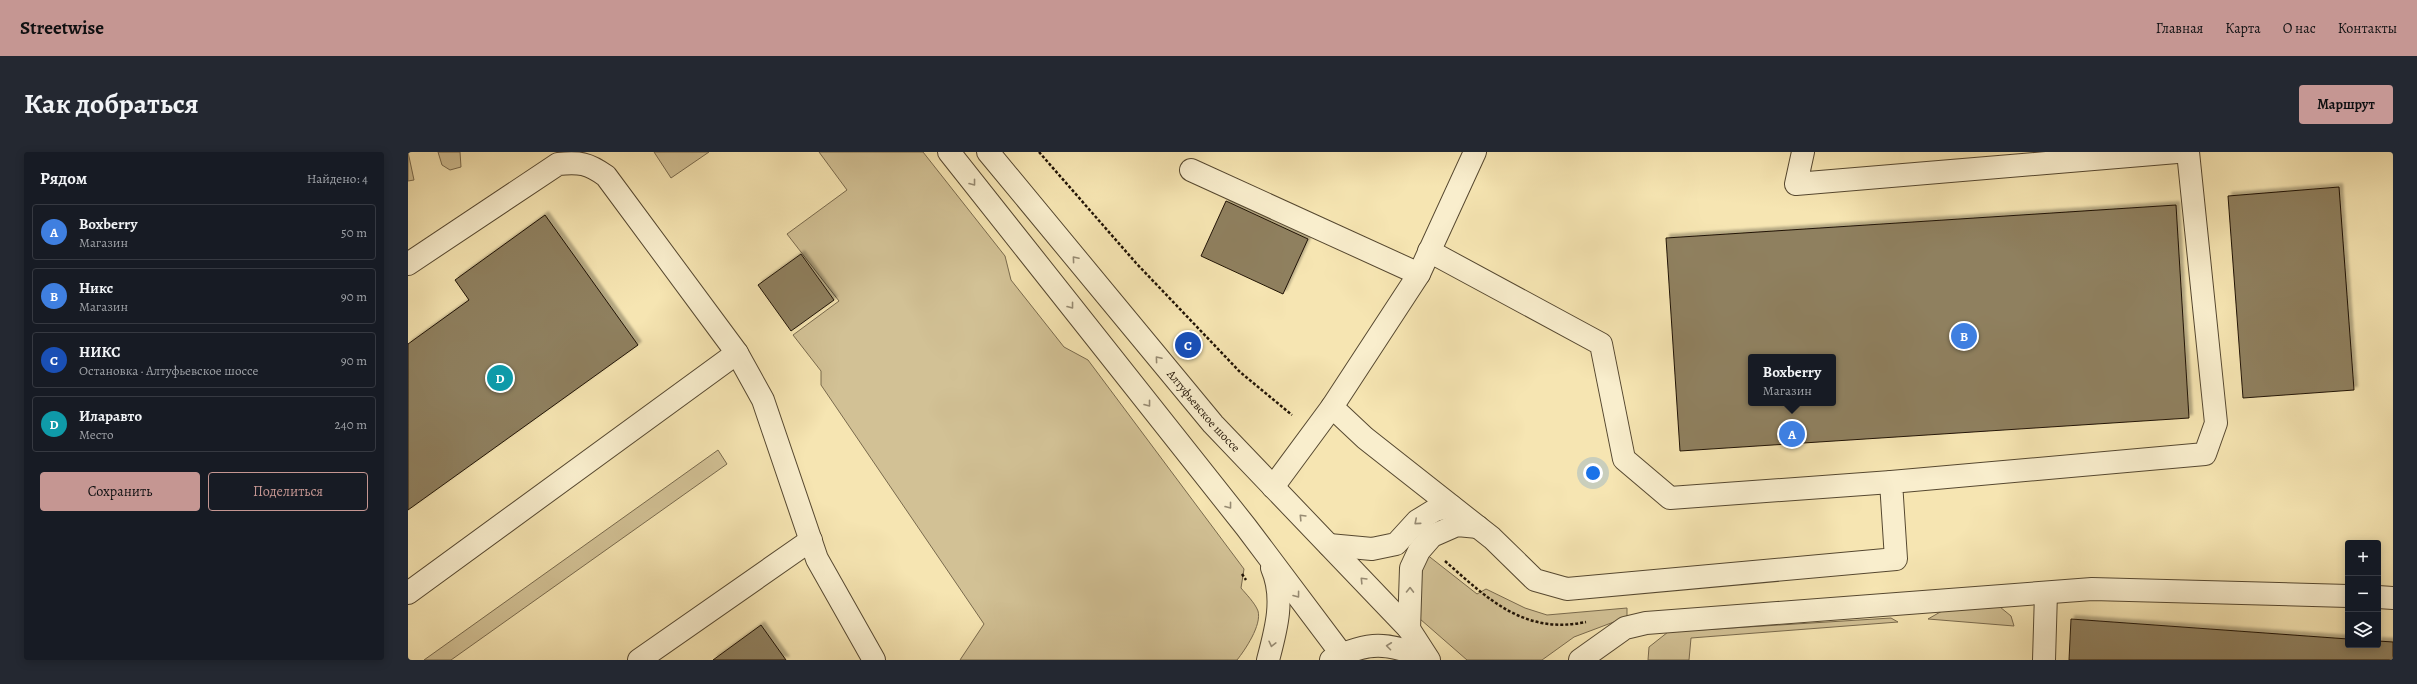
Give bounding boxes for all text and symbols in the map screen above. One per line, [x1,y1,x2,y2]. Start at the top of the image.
text: Streetwise [20,15,104,41]
text: Главная [2156,19,2203,38]
text: Карта [2225,19,2261,38]
text: О нас [2283,19,2316,38]
text: Контакты [2338,19,2397,38]
text: Как добраться [24,85,199,123]
button: Маршрут [2299,85,2393,124]
text: Рядом [40,167,87,190]
text: Найдено: 4 [307,170,368,187]
one-way arrow [968,178,975,185]
text: Boxberry [79,214,137,234]
text: A [50,224,58,241]
text: 50 m [341,224,367,241]
text: Магазин [79,234,128,251]
one-way arrow [1073,256,1080,263]
text: Никс [79,278,113,298]
text: B [50,288,58,305]
text: 90 m [341,288,367,305]
text: Магазин [79,298,128,315]
one-way arrow [1067,302,1074,309]
pin: B [1951,321,1977,351]
pin: C [1175,330,1201,360]
text: НИКС [79,342,120,362]
text: C [50,352,58,369]
text: 90 m [341,352,367,369]
popup [1748,354,1836,406]
one-way arrow [1155,356,1162,363]
text: Остановка · Алтуфьевское шоссе [79,362,258,379]
text: Boxberry [1763,362,1821,382]
pin: D [487,363,513,393]
street label: Алтуфьевское шоссе [1163,366,1244,456]
text: Магазин [1763,382,1812,399]
one-way arrow [1144,399,1151,406]
text: Иларавто [79,406,142,426]
text: D [49,416,59,433]
text: 240 m [335,416,367,433]
pin: A [1779,419,1805,449]
text: Место [79,426,114,443]
your location [1583,463,1603,483]
button: Сохранить [40,472,200,511]
button: Поделиться [208,472,368,511]
one-way arrow [1224,501,1231,508]
one-way arrow [1299,514,1307,522]
one-way arrow [1414,518,1422,525]
map controls [2345,540,2381,648]
button: + [2345,540,2381,576]
button: − [2345,576,2381,612]
one-way arrow [1360,577,1368,585]
one-way arrow [1406,587,1414,593]
one-way arrow [1292,591,1300,598]
button: layers [2345,612,2381,648]
one-way arrow [1268,640,1277,647]
one-way arrow [1386,642,1392,651]

